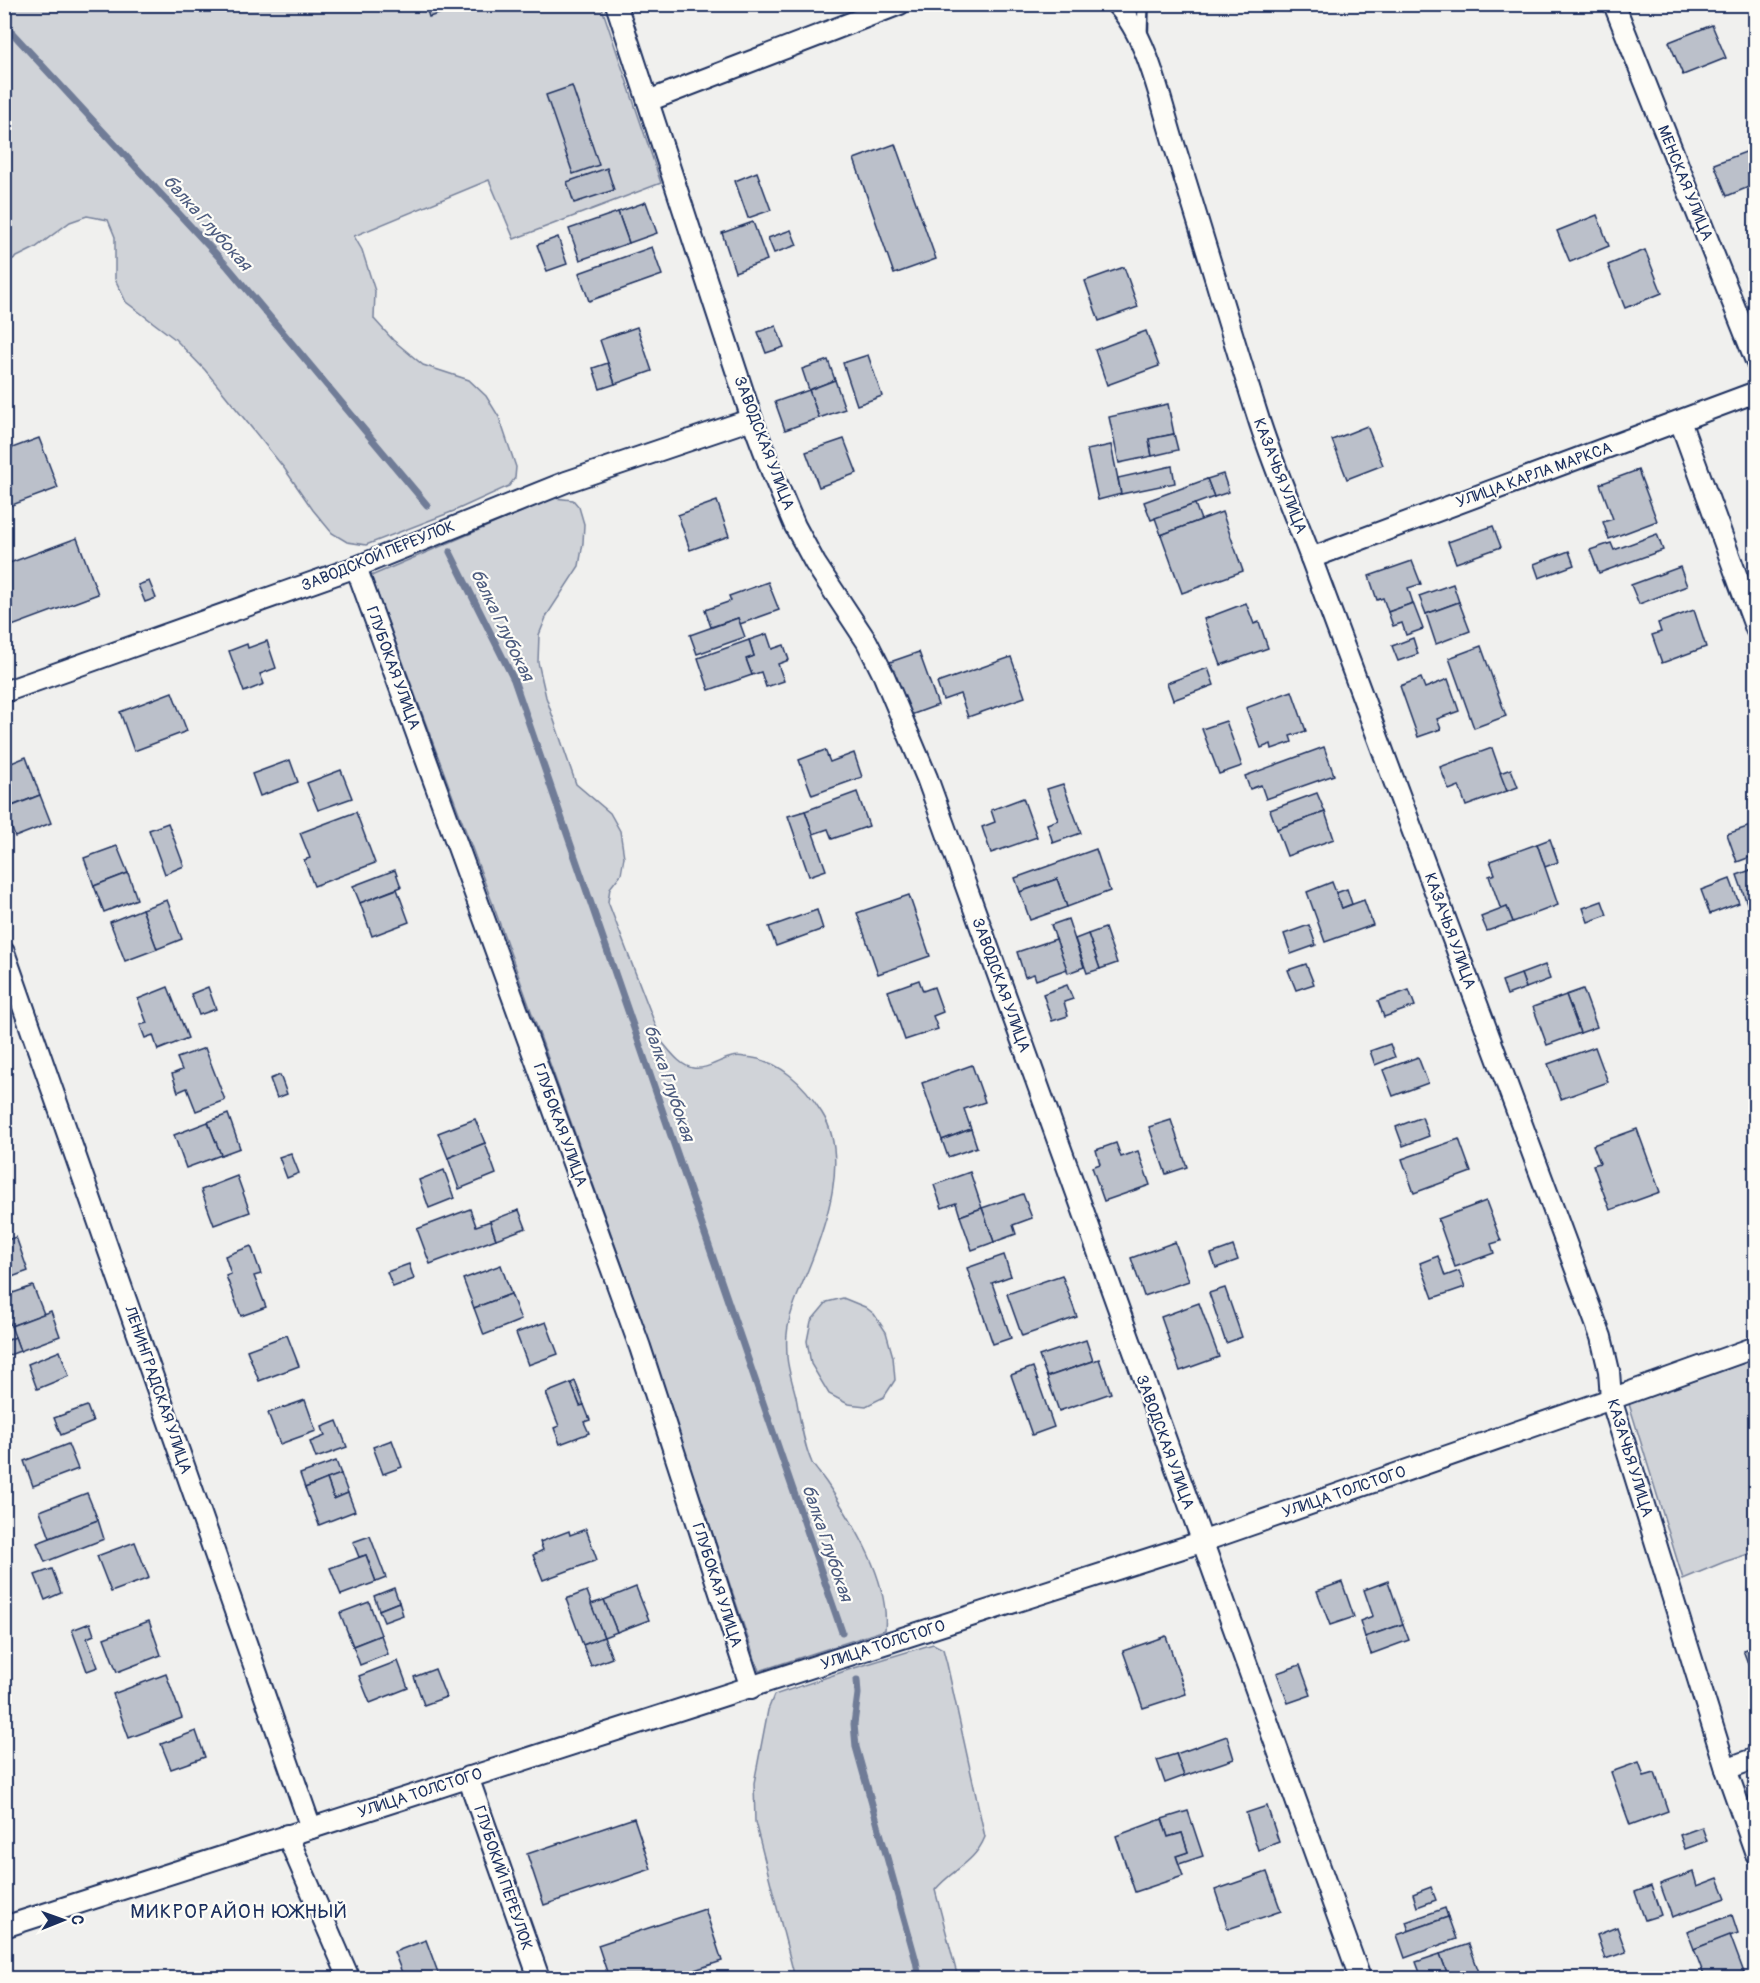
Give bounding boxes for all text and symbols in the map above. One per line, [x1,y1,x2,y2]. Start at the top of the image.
street label: МЕНСКАЯ УЛИЦА [1653,122,1717,244]
water label: балка Глубокая [158,170,257,277]
street label: ЗАВОДСКАЯ УЛИЦА [729,373,799,513]
street label: КАЗАЧЬЯ УЛИЦА [1249,415,1311,537]
street label: УЛИЦА КАРЛА МАРКСА [1453,438,1615,512]
street label: ЗАВОДСКОЙ ПЕРЕУЛОК [298,516,458,596]
water label: балка Глубокая [465,565,540,686]
street label: ГЛУБОКАЯ УЛИЦА [361,604,425,732]
street label: КАЗАЧЬЯ УЛИЦА [1420,870,1480,992]
street label: ЗАВОДСКАЯ УЛИЦА [967,915,1035,1055]
water label: балка Глубокая [638,1022,700,1146]
street label: ГЛУБОКАЯ УЛИЦА [528,1061,592,1189]
street label: ЛЕНИНГРАДСКАЯ УЛИЦА [120,1303,196,1477]
street label: ЗАВОДСКАЯ УЛИЦА [1131,1372,1199,1512]
street label: КАЗАЧЬЯ УЛИЦА [1603,1397,1657,1519]
street label: УЛИЦА ТОЛСТОГО [1280,1461,1408,1523]
water label: балка Глубокая [796,1482,858,1606]
street label: ГЛУБОКАЯ УЛИЦА [687,1520,747,1650]
street label: УЛИЦА ТОЛСТОГО [818,1615,948,1675]
street label: УЛИЦА ТОЛСТОГО [355,1763,485,1823]
street label: ГЛУБОКИЙ ПЕРЕУЛОК [469,1803,537,1953]
north arrow [33,1890,93,1950]
district label: МИКРОРАЙОН ЮЖНЫЙ [130,1899,348,1924]
text: С [67,1915,87,1925]

